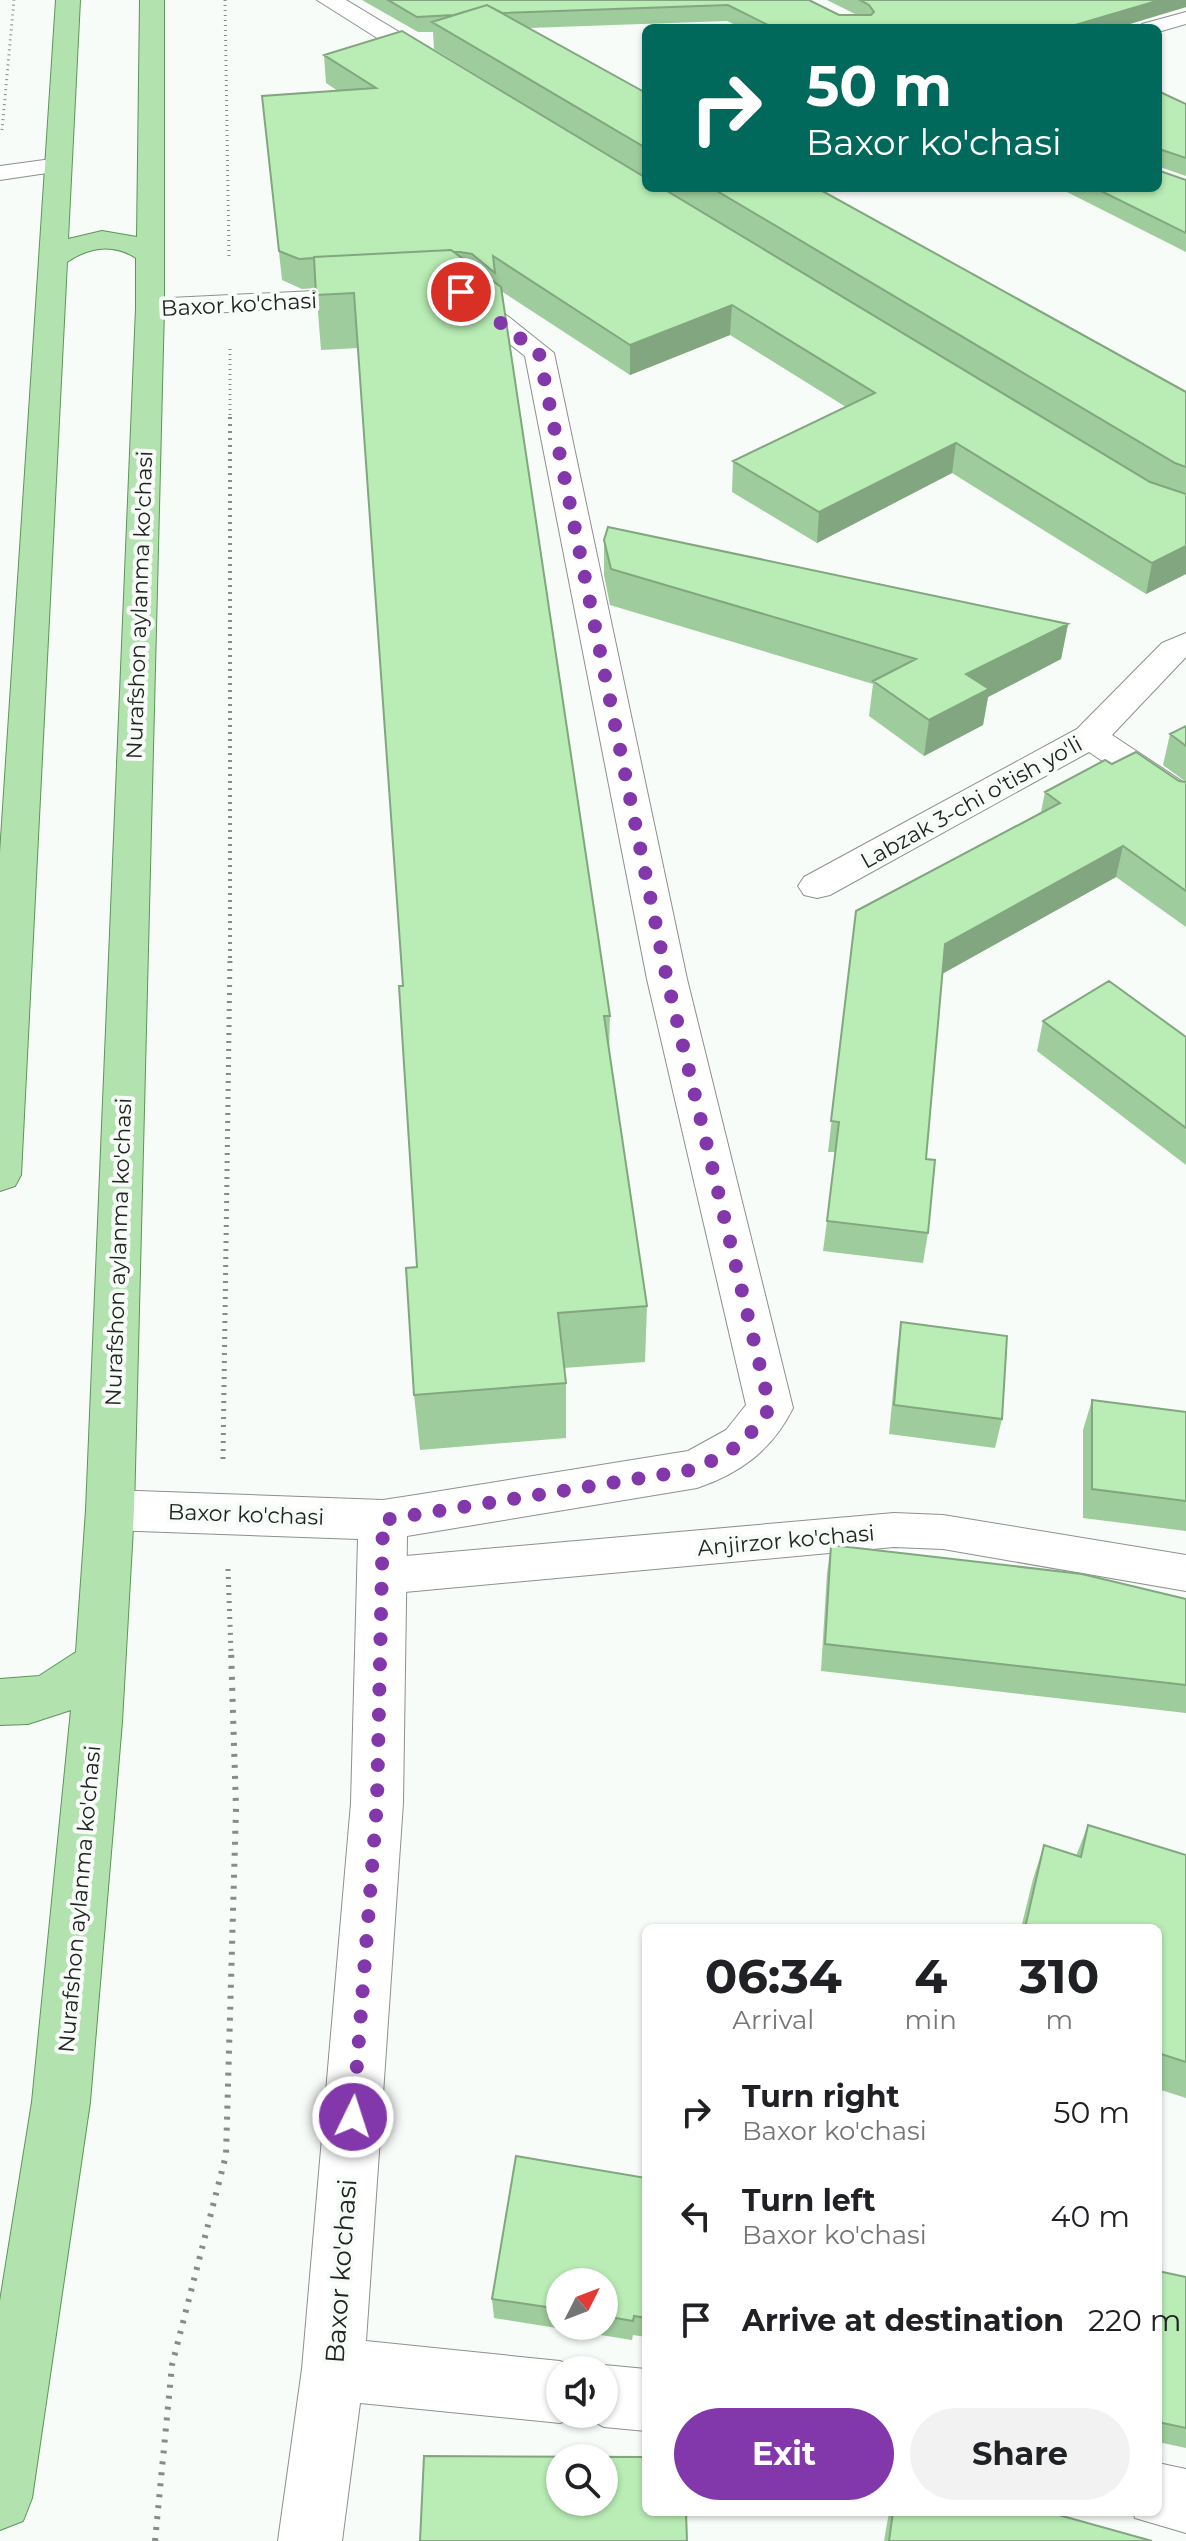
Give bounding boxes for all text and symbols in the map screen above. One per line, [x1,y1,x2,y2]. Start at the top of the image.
text: 50 m [806,52,952,120]
icon: right [674,56,778,160]
text: Baxor ko'chasi [806,120,1062,164]
pin [427,258,495,326]
icon: arrive [439,270,483,314]
street label: Baxor ko'chasi [160,287,318,322]
street label: Nurafshon aylanma ko'chasi [121,450,158,760]
street label: Labzak 3-chi o'tish yo'li [856,730,1087,875]
street label: Nurafshon aylanma ko'chasi [100,1097,137,1407]
street label: Baxor ko'chasi [167,1498,325,1531]
street label: Anjirzor ko'chasi [696,1519,876,1562]
street label: Nurafshon aylanma ko'chasi [53,1744,106,2054]
text: 06:34 [705,1947,842,2005]
text: 4 [914,1947,947,2005]
text: 310 [1019,1947,1099,2005]
text: Arrival [732,2004,814,2036]
text: min [905,2004,957,2036]
text: m [1046,2004,1073,2036]
position arrow [311,2075,395,2159]
text: Turn right [742,2078,899,2115]
icon: right [674,2090,718,2134]
text: 50 m [1053,2094,1130,2131]
text: Baxor ko'chasi [742,2115,927,2147]
street label: Baxor ko'chasi [319,2178,363,2364]
text: Turn left [742,2182,875,2219]
icon: left [674,2194,718,2238]
text: 40 m [1051,2198,1130,2235]
text: Baxor ko'chasi [742,2219,927,2251]
north arrow [546,2268,618,2340]
map controls [546,2268,618,2516]
icon: arrive [674,2298,718,2342]
text: Arrive at destination [742,2302,1064,2339]
text: 220 m [1088,2302,1182,2339]
button: sound [546,2356,618,2428]
button: Exit [674,2408,894,2500]
button: Share [910,2408,1130,2500]
button: search [546,2444,618,2516]

